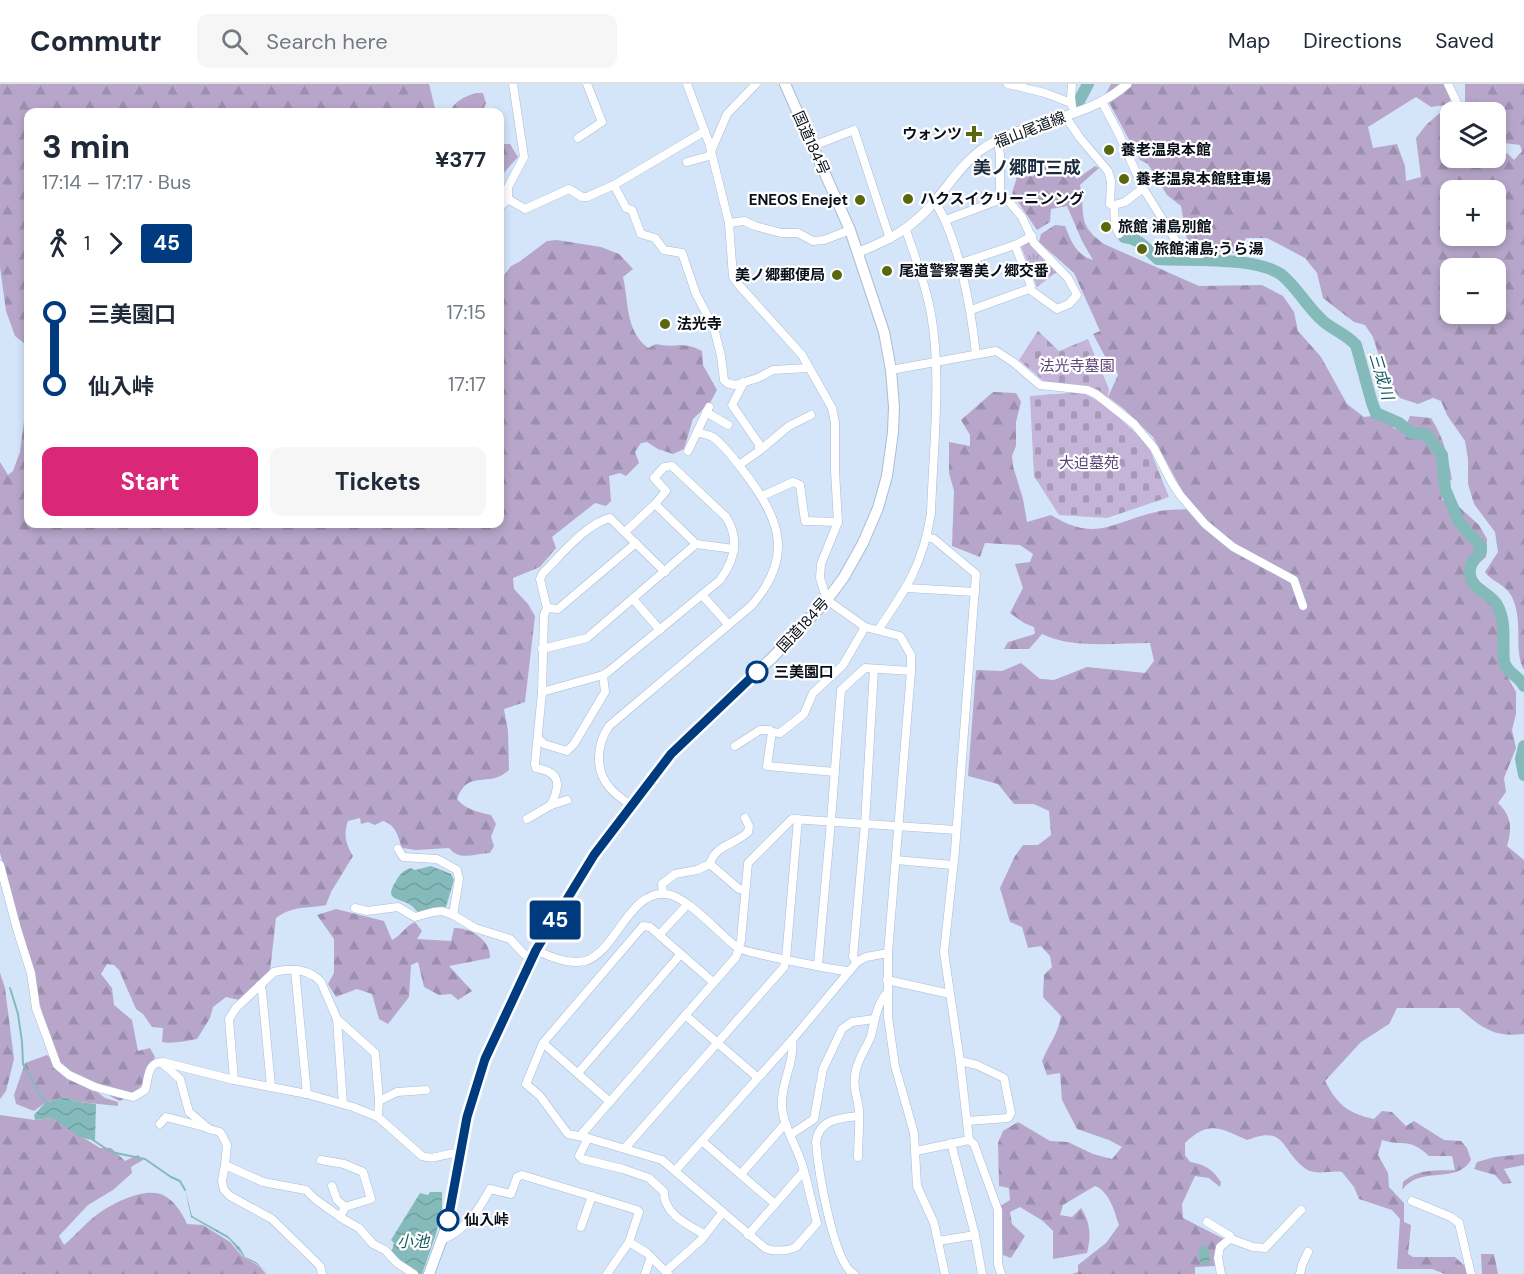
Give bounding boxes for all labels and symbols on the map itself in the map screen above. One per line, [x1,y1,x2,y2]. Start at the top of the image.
street label: 福山尾道線 [991,107,1069,153]
street label: 国道184号 [788,108,834,178]
place label: ウォンツ [902,124,962,144]
marker: ウォンツ [967,127,981,141]
place label: 養老温泉本館 [1121,140,1211,160]
marker: 養老温泉本館 [1102,143,1116,157]
district label: 美ノ郷町三成 [973,156,1081,180]
place label: 養老温泉本館駐車場 [1136,169,1271,189]
marker: 養老温泉本館駐車場 [1117,172,1131,186]
place label: ハクスイクリーニンング [920,189,1084,209]
place label: ENEOS Enejet [749,190,848,210]
marker: ハクスイクリーニンング [901,192,915,206]
marker: ENEOS Enejet [853,193,867,207]
place label: 旅館 浦島別館 [1118,217,1212,237]
marker: 旅館 浦島別館 [1099,220,1113,234]
place label: 旅館浦島;うら湯 [1154,239,1263,259]
marker: 旅館浦島;うら湯 [1135,242,1149,256]
place label: 尾道警察署美ノ郷交番 [899,261,1049,281]
marker: 尾道警察署美ノ郷交番 [880,264,894,278]
place label: 美ノ郷郵便局 [735,265,825,285]
marker: 美ノ郷郵便局 [830,268,844,282]
place label: 法光寺 [677,314,722,334]
marker: 法光寺 [658,317,672,331]
water label: 三成川 [1364,350,1399,404]
park label: 法光寺墓園 [1039,356,1115,376]
park label: 大迫墓苑 [1059,453,1119,473]
street label: 国道184号 [773,593,833,657]
marker: 三美園口 [746,661,768,683]
place label: 三美園口 [774,662,834,682]
line badge: 45 [528,900,582,940]
marker: 仙入峠 [437,1209,459,1231]
place label: 仙入峠 [464,1210,509,1230]
water label: 小池 [397,1231,431,1252]

